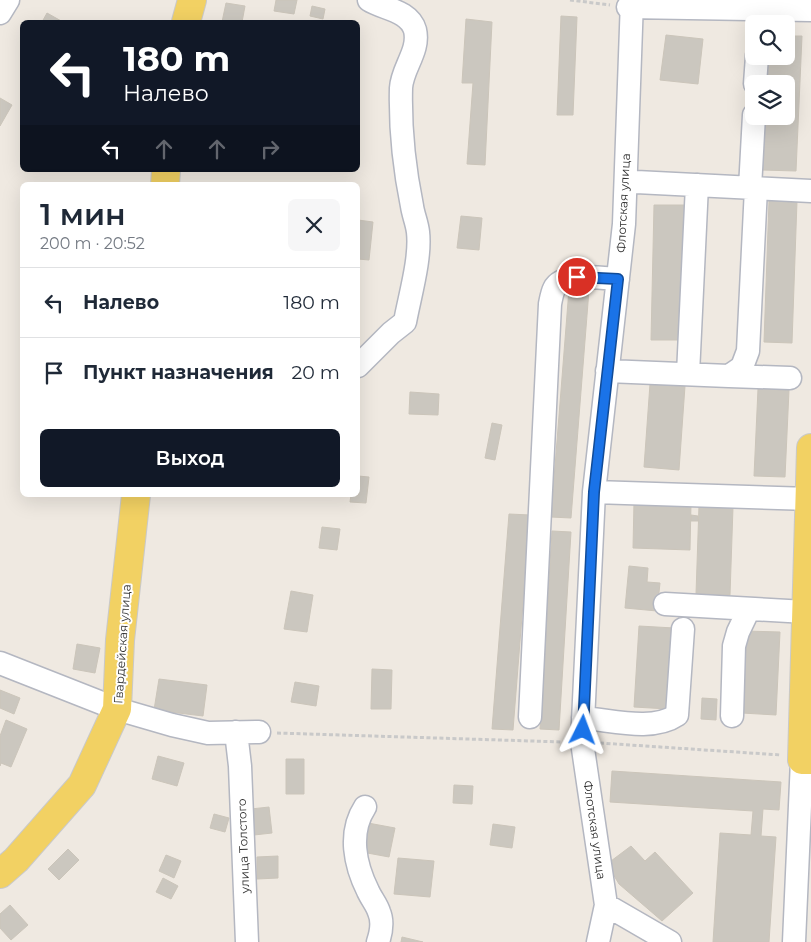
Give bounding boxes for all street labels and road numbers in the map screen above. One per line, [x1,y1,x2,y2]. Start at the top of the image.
street label: Флотская улица [613,153,633,253]
street label: Гвардейская улица [110,584,134,704]
street label: Флотская улица [581,780,609,880]
street label: улица Толстого [234,798,252,895]

